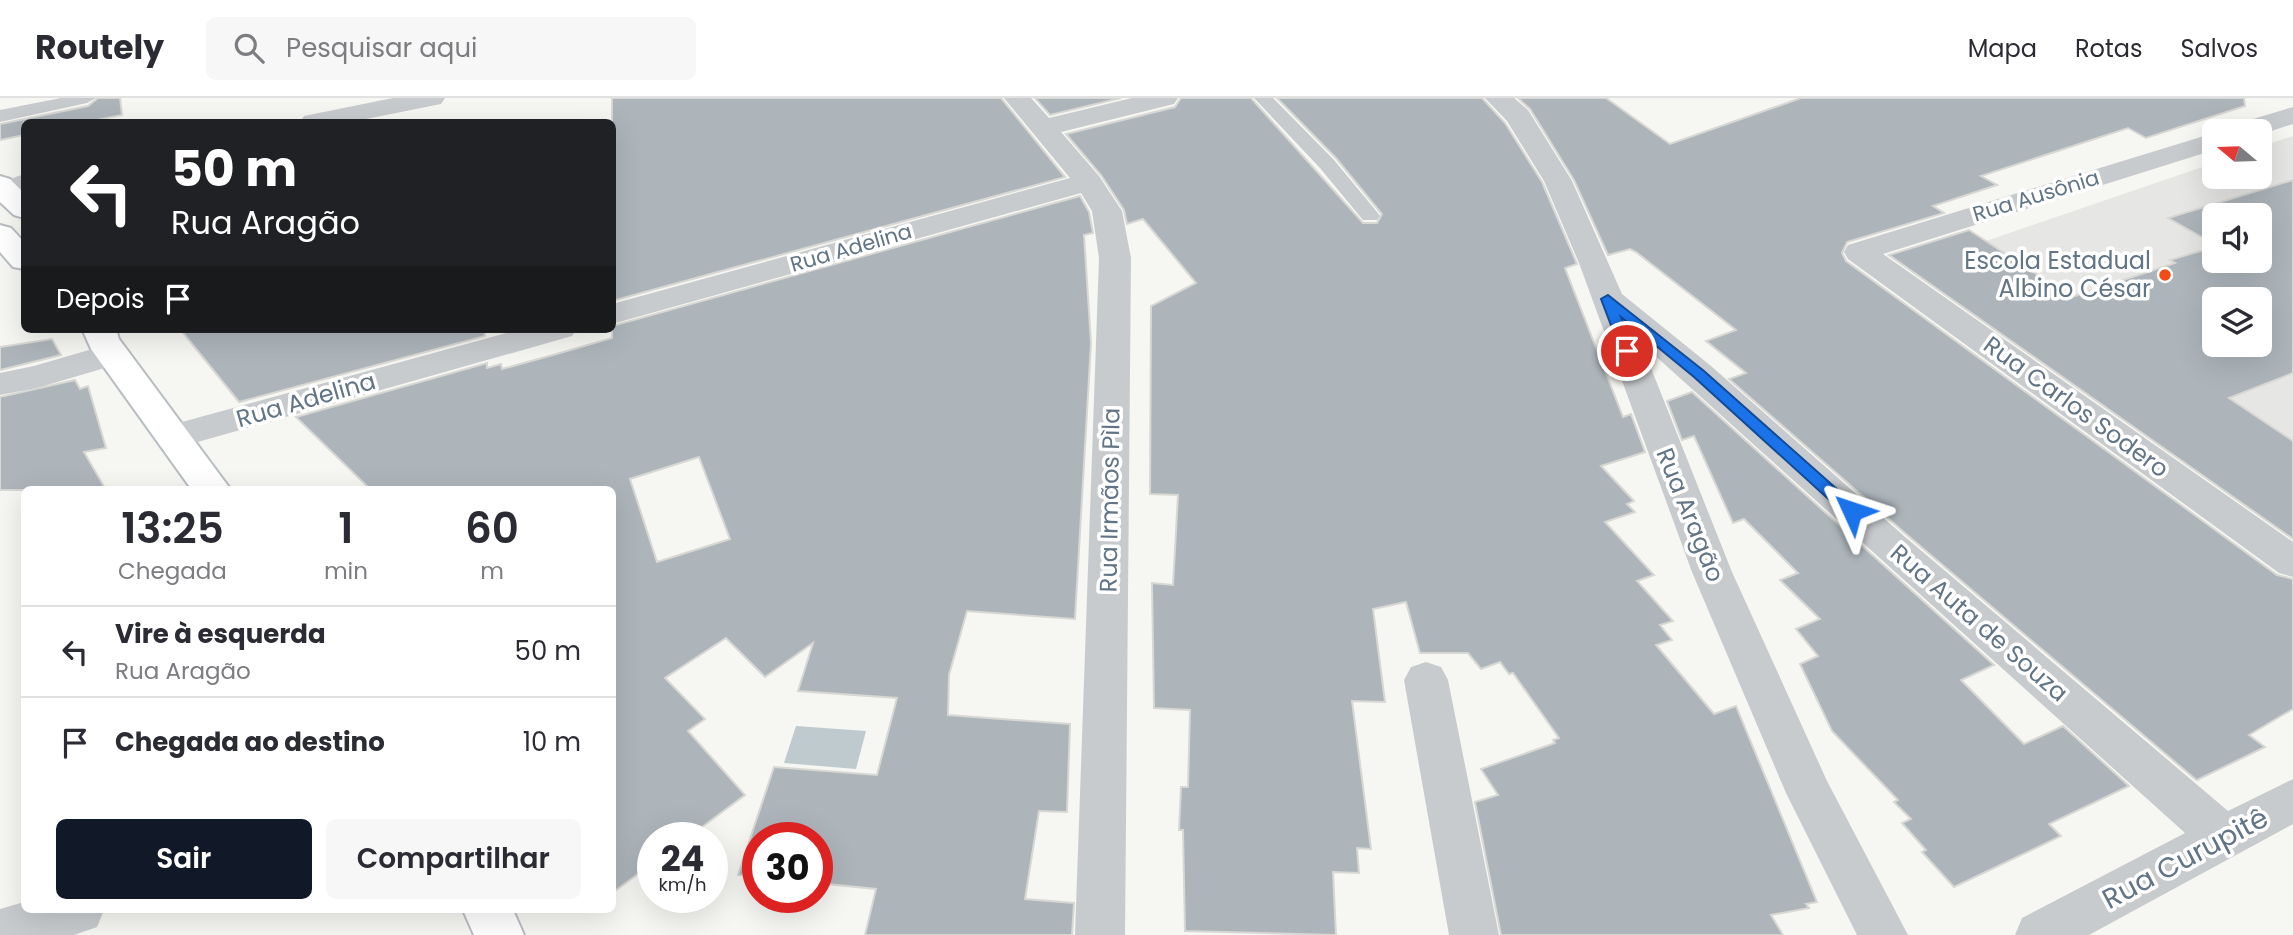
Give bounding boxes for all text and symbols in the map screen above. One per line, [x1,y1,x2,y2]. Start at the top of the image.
search box [206,17,696,80]
text: Routely [35,24,164,71]
icon: search [230,29,268,67]
text: Pesquisar aqui [286,30,477,66]
text: Mapa [1968,32,2037,65]
text: Rotas [2075,32,2142,65]
text: Salvos [2180,32,2258,65]
north arrow [2202,119,2272,189]
map controls [2202,119,2272,357]
text: 50 m [171,135,297,203]
icon: left [56,147,147,238]
street label: Rua Ausônia [1969,163,2103,229]
text: Rua Aragão [171,200,360,245]
button: sound [2202,203,2272,273]
street label: Rua Adelina [787,216,915,279]
place label: Escola Estadual Albino César [1964,244,2151,305]
marker: Escola Estadual Albino César [2157,267,2173,283]
icon: arrive [159,280,197,318]
text: Depois [56,281,145,317]
button: layers [2202,287,2272,357]
pin [1597,321,1657,381]
street label: Rua Carlos Sodero [1977,328,2176,485]
icon: arrive [1608,332,1646,370]
street label: Rua Adelina [232,364,379,435]
street label: Rua Irmãos Pìla [1091,407,1128,593]
street label: Rua Aragão [1649,443,1732,587]
position arrow [1815,474,1889,548]
text: 13:25 [121,499,224,558]
text: 1 [338,499,354,558]
text: 60 [465,499,519,558]
street label: Rua Auta de Souza [1884,536,2075,709]
text: Chegada [118,555,227,587]
text: min [324,555,368,587]
text: m [480,555,504,587]
text: Vire à esquerda [115,616,326,652]
icon: left [56,633,94,671]
text: 50 m [515,633,581,669]
text: Rua Aragão [115,655,251,687]
icon: arrive [56,724,94,762]
text: Chegada ao destino [115,724,385,760]
text: 10 m [523,724,581,760]
street label: Rua Curupitê [2095,798,2275,919]
button: Sair [56,819,312,899]
button: Compartilhar [326,819,581,899]
speed limit sign: 30 [742,822,833,913]
text: 24 [661,834,704,883]
text: km/h [659,872,706,897]

